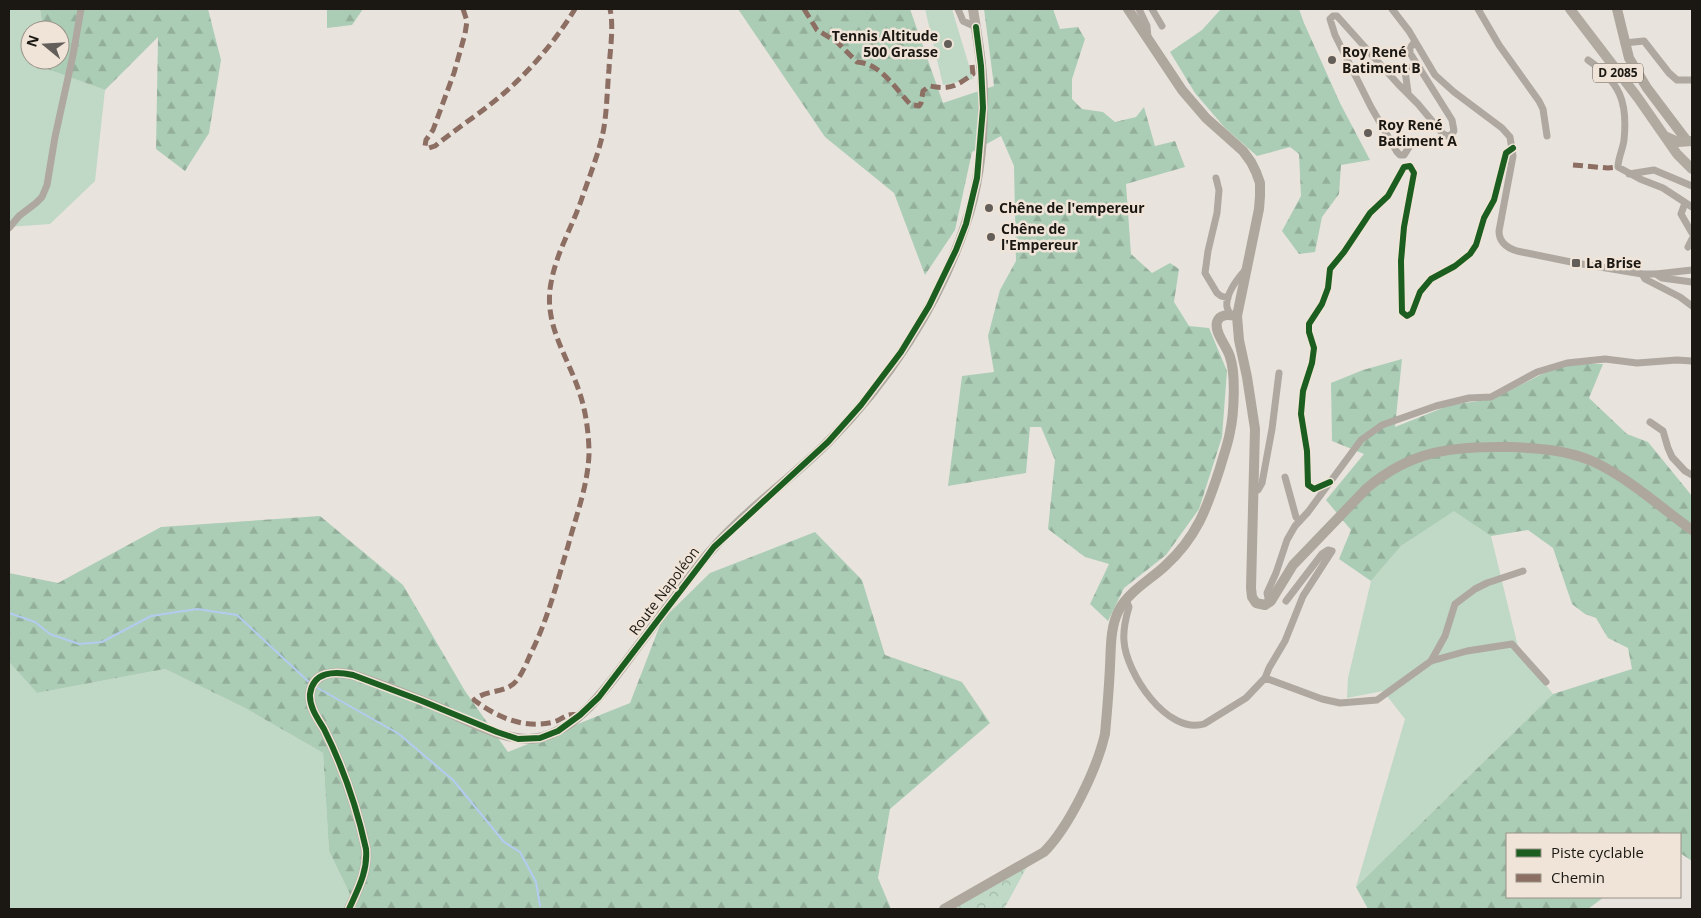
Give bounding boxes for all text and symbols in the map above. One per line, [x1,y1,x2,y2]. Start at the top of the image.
north arrow [20,20,70,70]
place label: Tennis Altitude 500 Grasse [832,26,938,61]
text: N [21,32,43,49]
marker: Tennis Altitude 500 Grasse [942,38,954,50]
place label: Roy René Batiment B [1342,42,1421,77]
marker: Roy René Batiment B [1326,54,1338,66]
road number: D 2085 [1593,64,1643,82]
place label: Roy René Batiment A [1378,115,1457,150]
marker: Roy René Batiment A [1362,127,1374,139]
place label: Chêne de l'empereur [999,198,1145,217]
marker: Chêne de l'empereur [983,202,995,214]
place label: Chêne de l'Empereur [1001,219,1079,254]
marker: Chêne de l'Empereur [985,231,997,243]
place label: La Brise [1586,253,1641,272]
marker: La Brise [1570,257,1582,269]
street label: Route Napoléon [624,543,703,639]
legend [1506,833,1681,898]
text: Piste cyclable [1551,842,1644,862]
text: Chemin [1551,867,1605,887]

